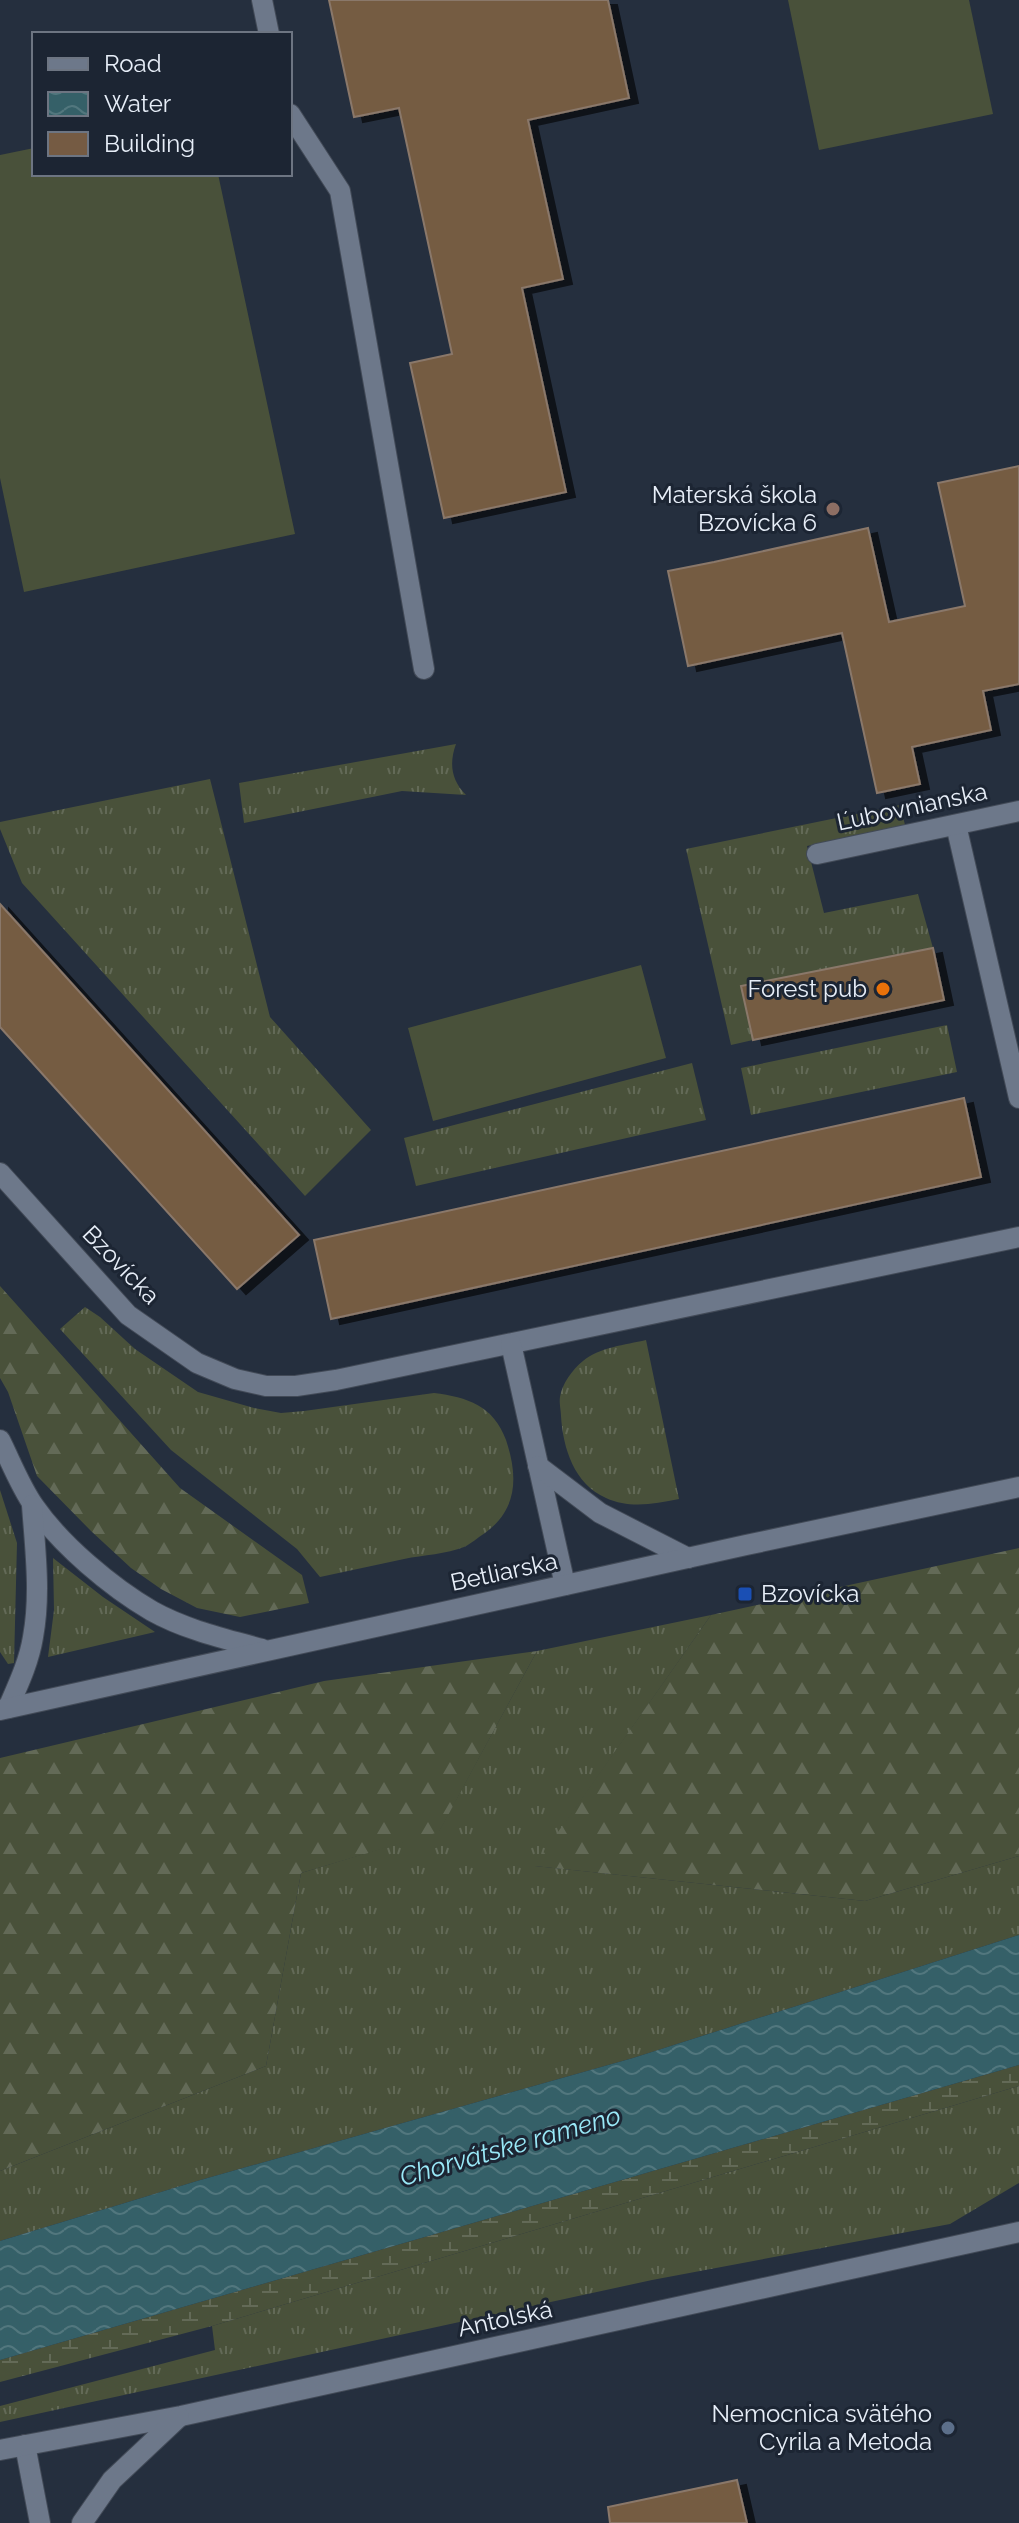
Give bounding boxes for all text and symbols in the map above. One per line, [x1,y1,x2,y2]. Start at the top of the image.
legend [32,32,292,176]
text: Road [104,49,162,78]
text: Water [104,89,172,118]
text: Building [104,129,195,158]
place label: Materská škola Bzovícka 6 [652,480,817,537]
marker: Materská škola Bzovícka 6 [824,500,842,518]
street label: Ľubovnianska [834,776,990,837]
place label: Forest pub [748,974,867,1003]
marker: Forest pub [874,980,892,998]
street label: Bzovícka [77,1219,166,1310]
street label: Betliarska [448,1546,560,1597]
place label: Bzovícka [761,1579,859,1608]
marker: Bzovícka [736,1585,754,1603]
water label: Chorvátske rameno [396,2100,624,2192]
street label: Antolská [455,2294,555,2343]
place label: Nemocnica svätého Cyrila a Metoda [711,2399,932,2456]
marker: Nemocnica svätého Cyrila a Metoda [939,2419,957,2437]

